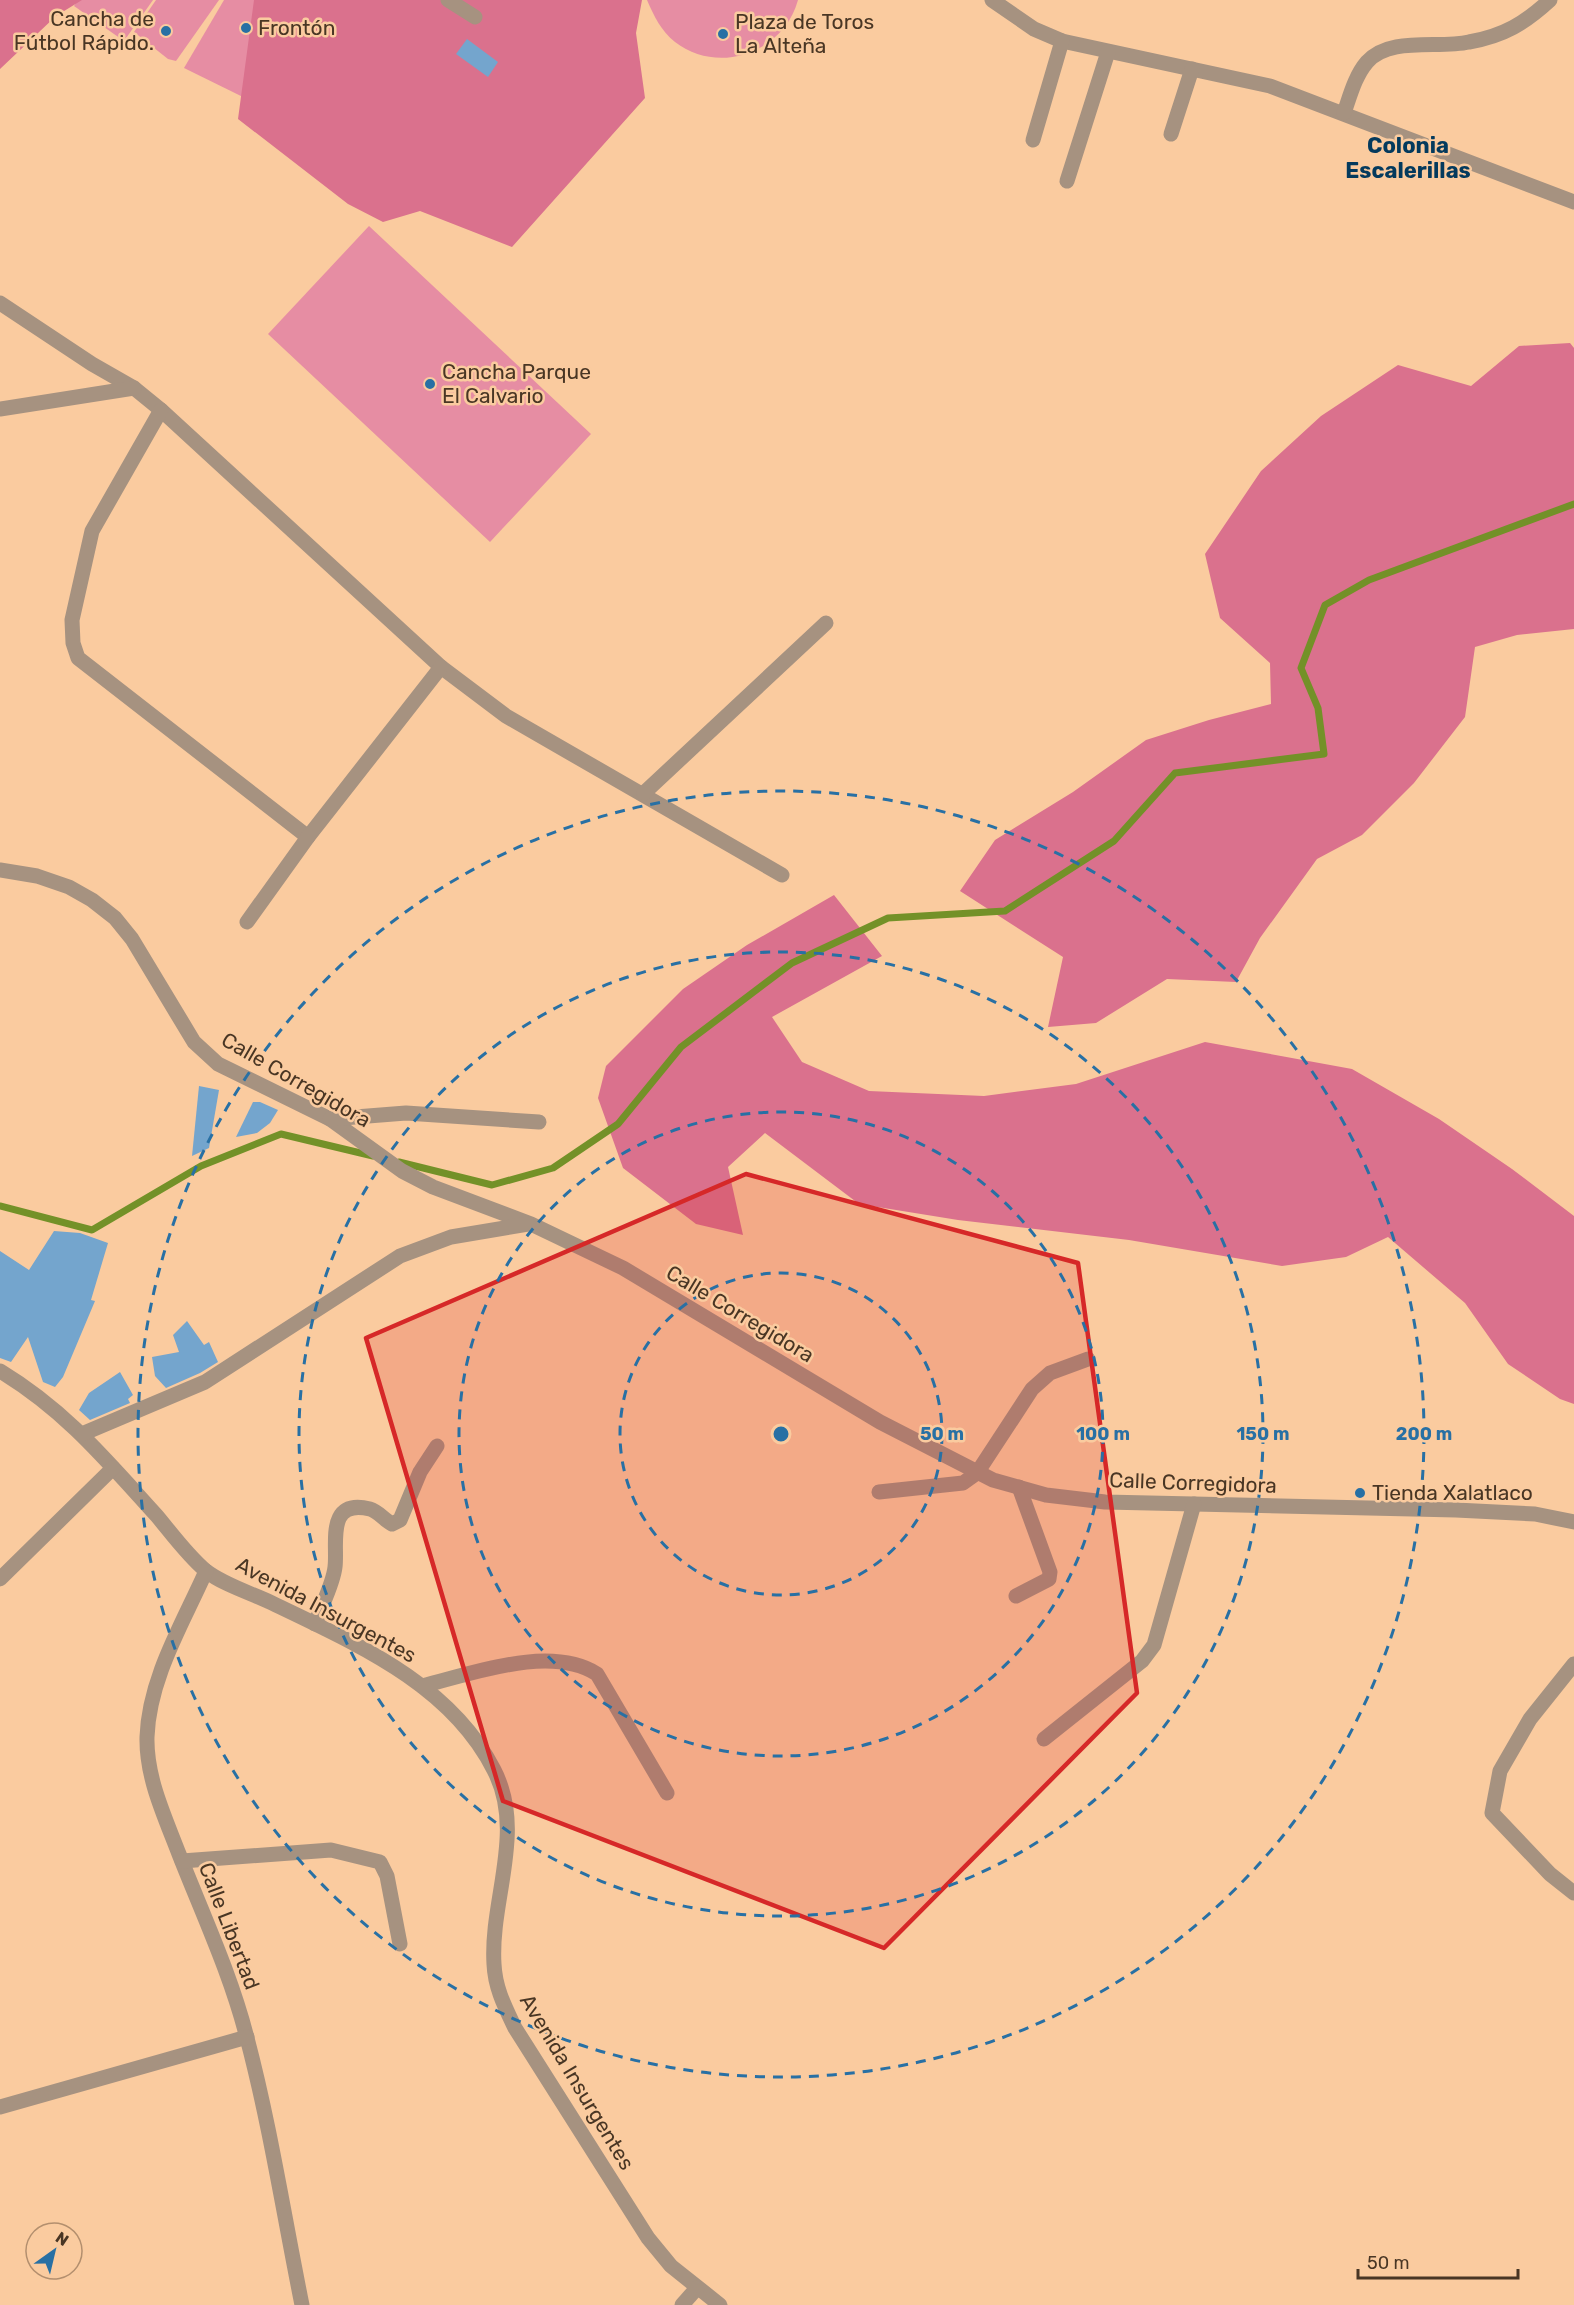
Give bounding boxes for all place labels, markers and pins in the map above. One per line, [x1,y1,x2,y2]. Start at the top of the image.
place label: Cancha de Fútbol Rápido. [14,6,154,55]
place label: Plaza de Toros La Alteña [735,9,874,58]
place label: Frontón [258,15,335,40]
marker: Frontón [239,21,253,35]
marker: Cancha de Fútbol Rápido. [159,24,173,38]
marker: Plaza de Toros La Alteña [716,27,730,41]
place label: Cancha Parque El Calvario [442,359,591,408]
marker: Cancha Parque El Calvario [423,377,437,391]
centre of rings [771,1424,791,1444]
place label: Tienda Xalatlaco [1372,1480,1533,1505]
marker: Tienda Xalatlaco [1353,1486,1367,1500]

